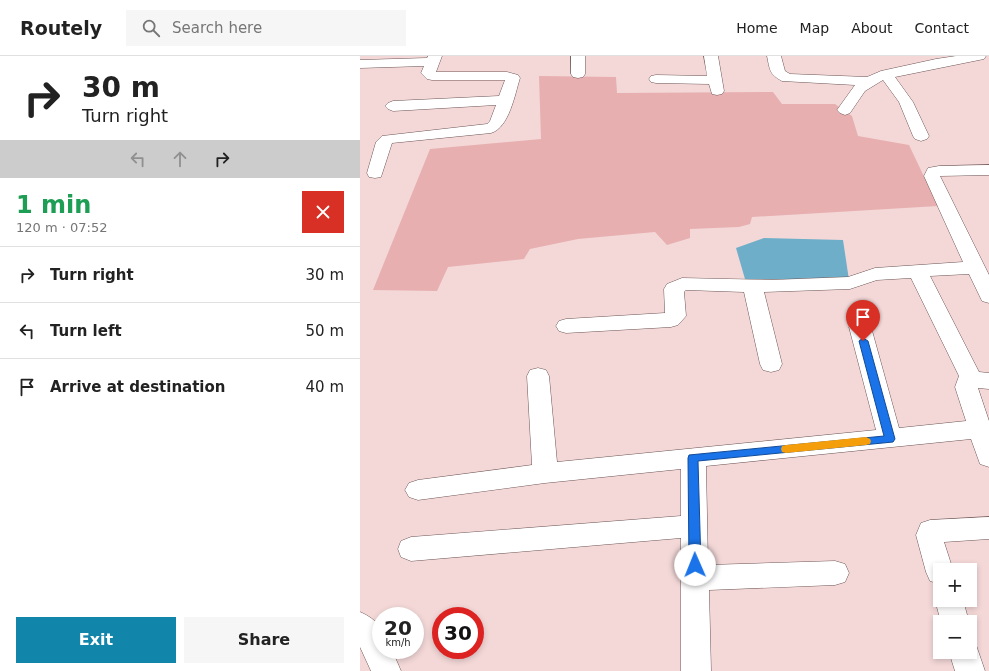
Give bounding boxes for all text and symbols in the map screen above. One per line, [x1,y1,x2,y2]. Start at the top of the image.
search box [126,10,406,46]
text: Routely [20,17,102,39]
icon: search [140,17,162,39]
text: Search here [172,19,262,37]
text: Home [736,20,778,36]
text: Map [800,20,829,36]
text: About [851,20,893,36]
text: Contact [915,20,969,36]
text: 30 m [82,71,160,104]
icon: right [16,72,68,124]
text: Turn right [82,105,168,126]
icon: left [127,148,149,170]
icon: ahead [169,148,191,170]
icon: right [211,148,233,170]
text: 1 min [16,191,91,219]
button: close [302,191,344,233]
text: 120 m · 07:52 [16,220,107,235]
icon: right [16,264,38,286]
text: Turn right [50,266,134,284]
text: 30 m [306,266,344,284]
pin [846,300,880,341]
icon: arrive [852,306,874,328]
icon: left [16,320,38,342]
text: Turn left [50,322,122,340]
text: 50 m [306,322,344,340]
icon: arrive [16,376,38,398]
text: Arrive at destination [50,378,225,396]
text: 40 m [306,378,344,396]
position arrow [674,544,716,586]
map controls [933,563,977,659]
button: + [933,563,977,607]
speed limit sign: 30 [432,607,484,659]
button: − [933,615,977,659]
text: 20 [384,616,412,640]
button: Exit [16,617,176,663]
button: Share [184,617,344,663]
text: km/h [385,637,411,648]

